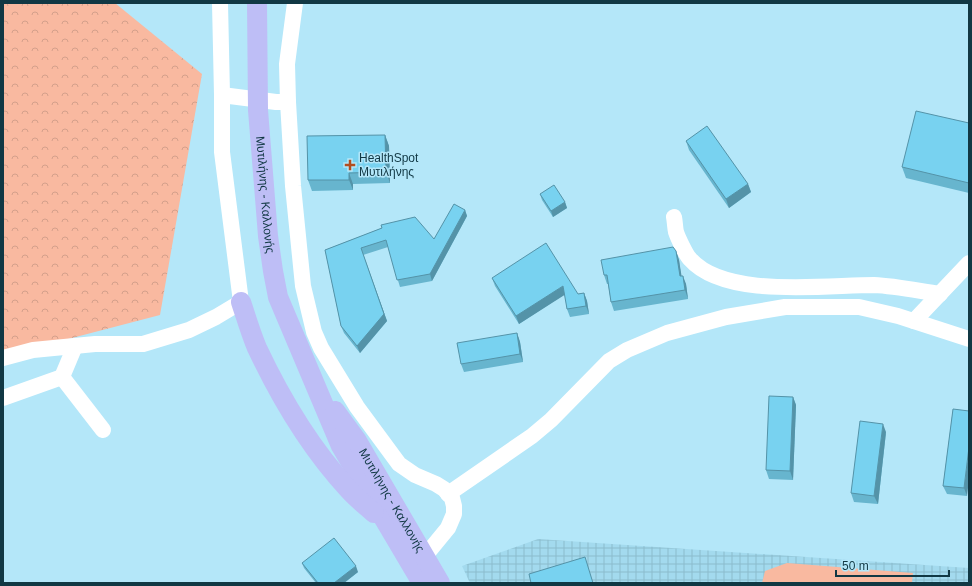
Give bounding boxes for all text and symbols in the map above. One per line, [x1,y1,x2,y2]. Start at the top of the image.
street label: Μυτιλήνης - Καλλονής [253,136,277,254]
place label: HealthSpot Μυτιλήνης [359,151,419,179]
marker: HealthSpot Μυτιλήνης [344,159,356,171]
street label: Μυτιλήνης - Καλλονής [356,446,428,555]
scale bar [836,552,949,578]
text: 50 m [842,559,869,573]

